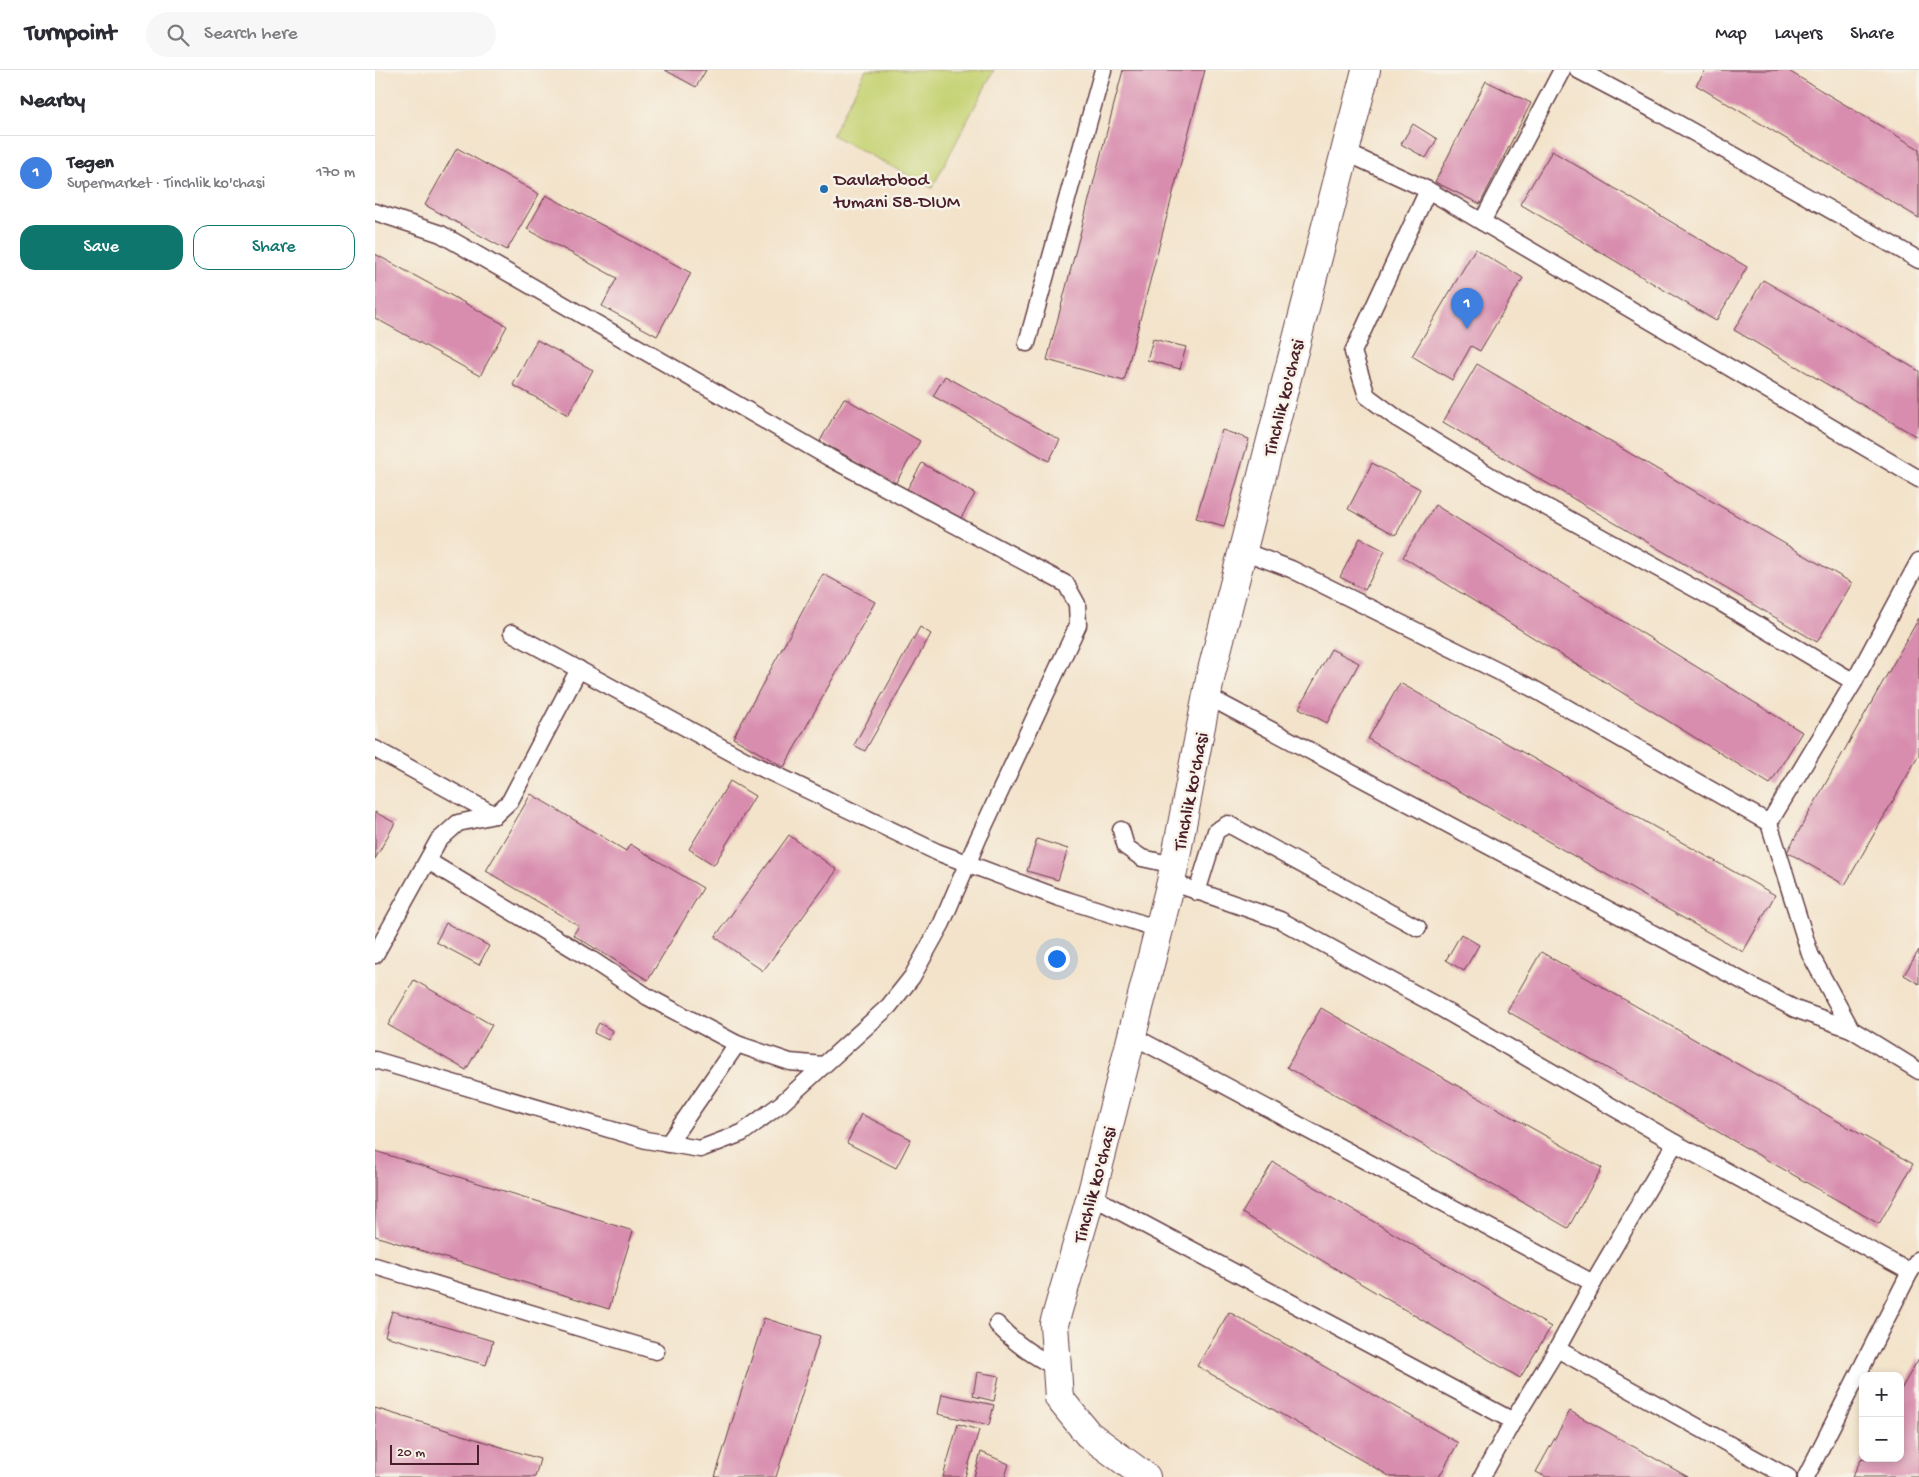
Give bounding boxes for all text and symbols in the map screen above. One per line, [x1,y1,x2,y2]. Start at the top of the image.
search box [146,12,496,57]
text: Turnpoint [25,20,116,49]
icon: search [164,21,192,49]
text: Search here [204,23,298,46]
text: Map [1715,24,1747,45]
text: Layers [1775,24,1822,45]
text: Share [1850,24,1894,45]
text: Nearby [20,90,85,115]
text: Tegen [67,152,114,175]
text: 1 [33,164,39,183]
text: 170 m [316,164,355,183]
place label: Davlatobod tumani 58-DIUM [832,170,961,215]
text: Supermarket · Tinchlik ko'chasi [67,175,265,194]
marker: Davlatobod tumani 58-DIUM [818,183,830,195]
button: Save [20,225,183,270]
button: Share [193,225,355,270]
pin: 1 [1451,288,1483,329]
street label: Tinchlik ko'chasi [1259,337,1311,460]
street label: Tinchlik ko'chasi [1170,731,1215,854]
your location [1044,946,1070,972]
street label: Tinchlik ko'chasi [1070,1124,1123,1247]
map controls [1859,1372,1904,1462]
button: + [1859,1372,1904,1417]
button: − [1859,1417,1904,1462]
scale bar [390,1442,479,1465]
text: 20 m [397,1445,425,1462]

